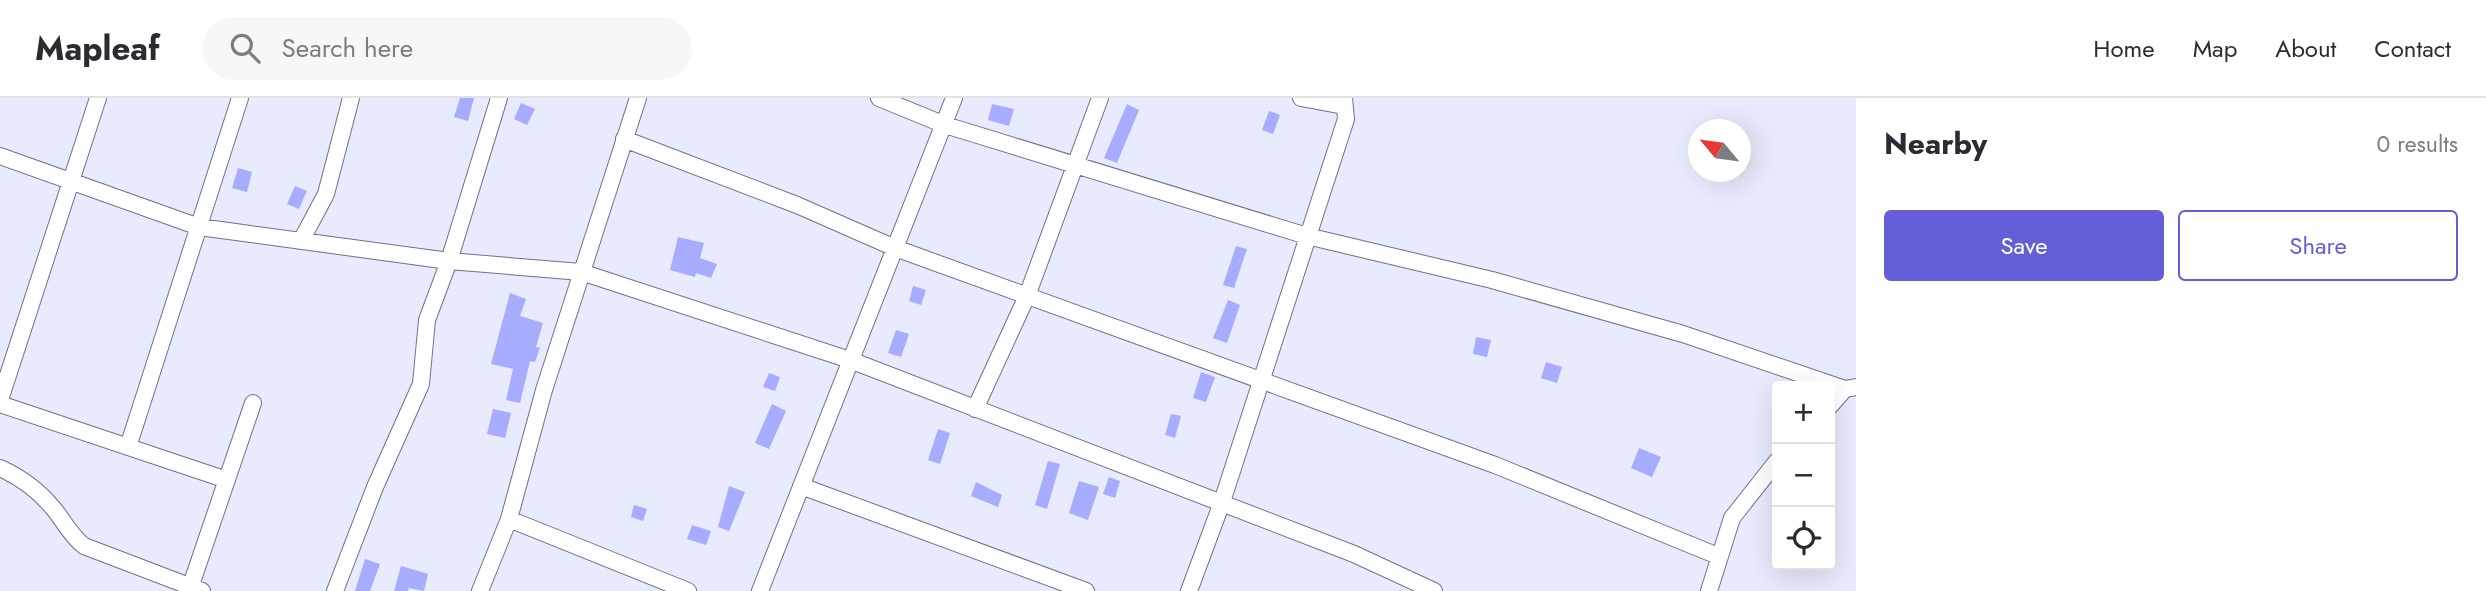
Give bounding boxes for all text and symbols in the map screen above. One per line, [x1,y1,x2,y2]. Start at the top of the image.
search box [202,17,692,80]
text: Mapleaf [35,25,160,72]
icon: search [226,29,264,67]
text: Search here [282,29,413,67]
text: Home [2093,31,2155,66]
text: Map [2193,31,2237,66]
text: About [2275,31,2336,66]
text: Contact [2374,31,2451,66]
north arrow [1688,119,1751,182]
text: Nearby [1884,122,1987,165]
text: 0 results [2376,127,2458,161]
button: Save [1884,210,2164,281]
button: Share [2178,210,2458,281]
map controls [1772,381,1835,570]
button: + [1772,381,1835,444]
button: − [1772,444,1835,507]
button: locate [1772,507,1835,570]

